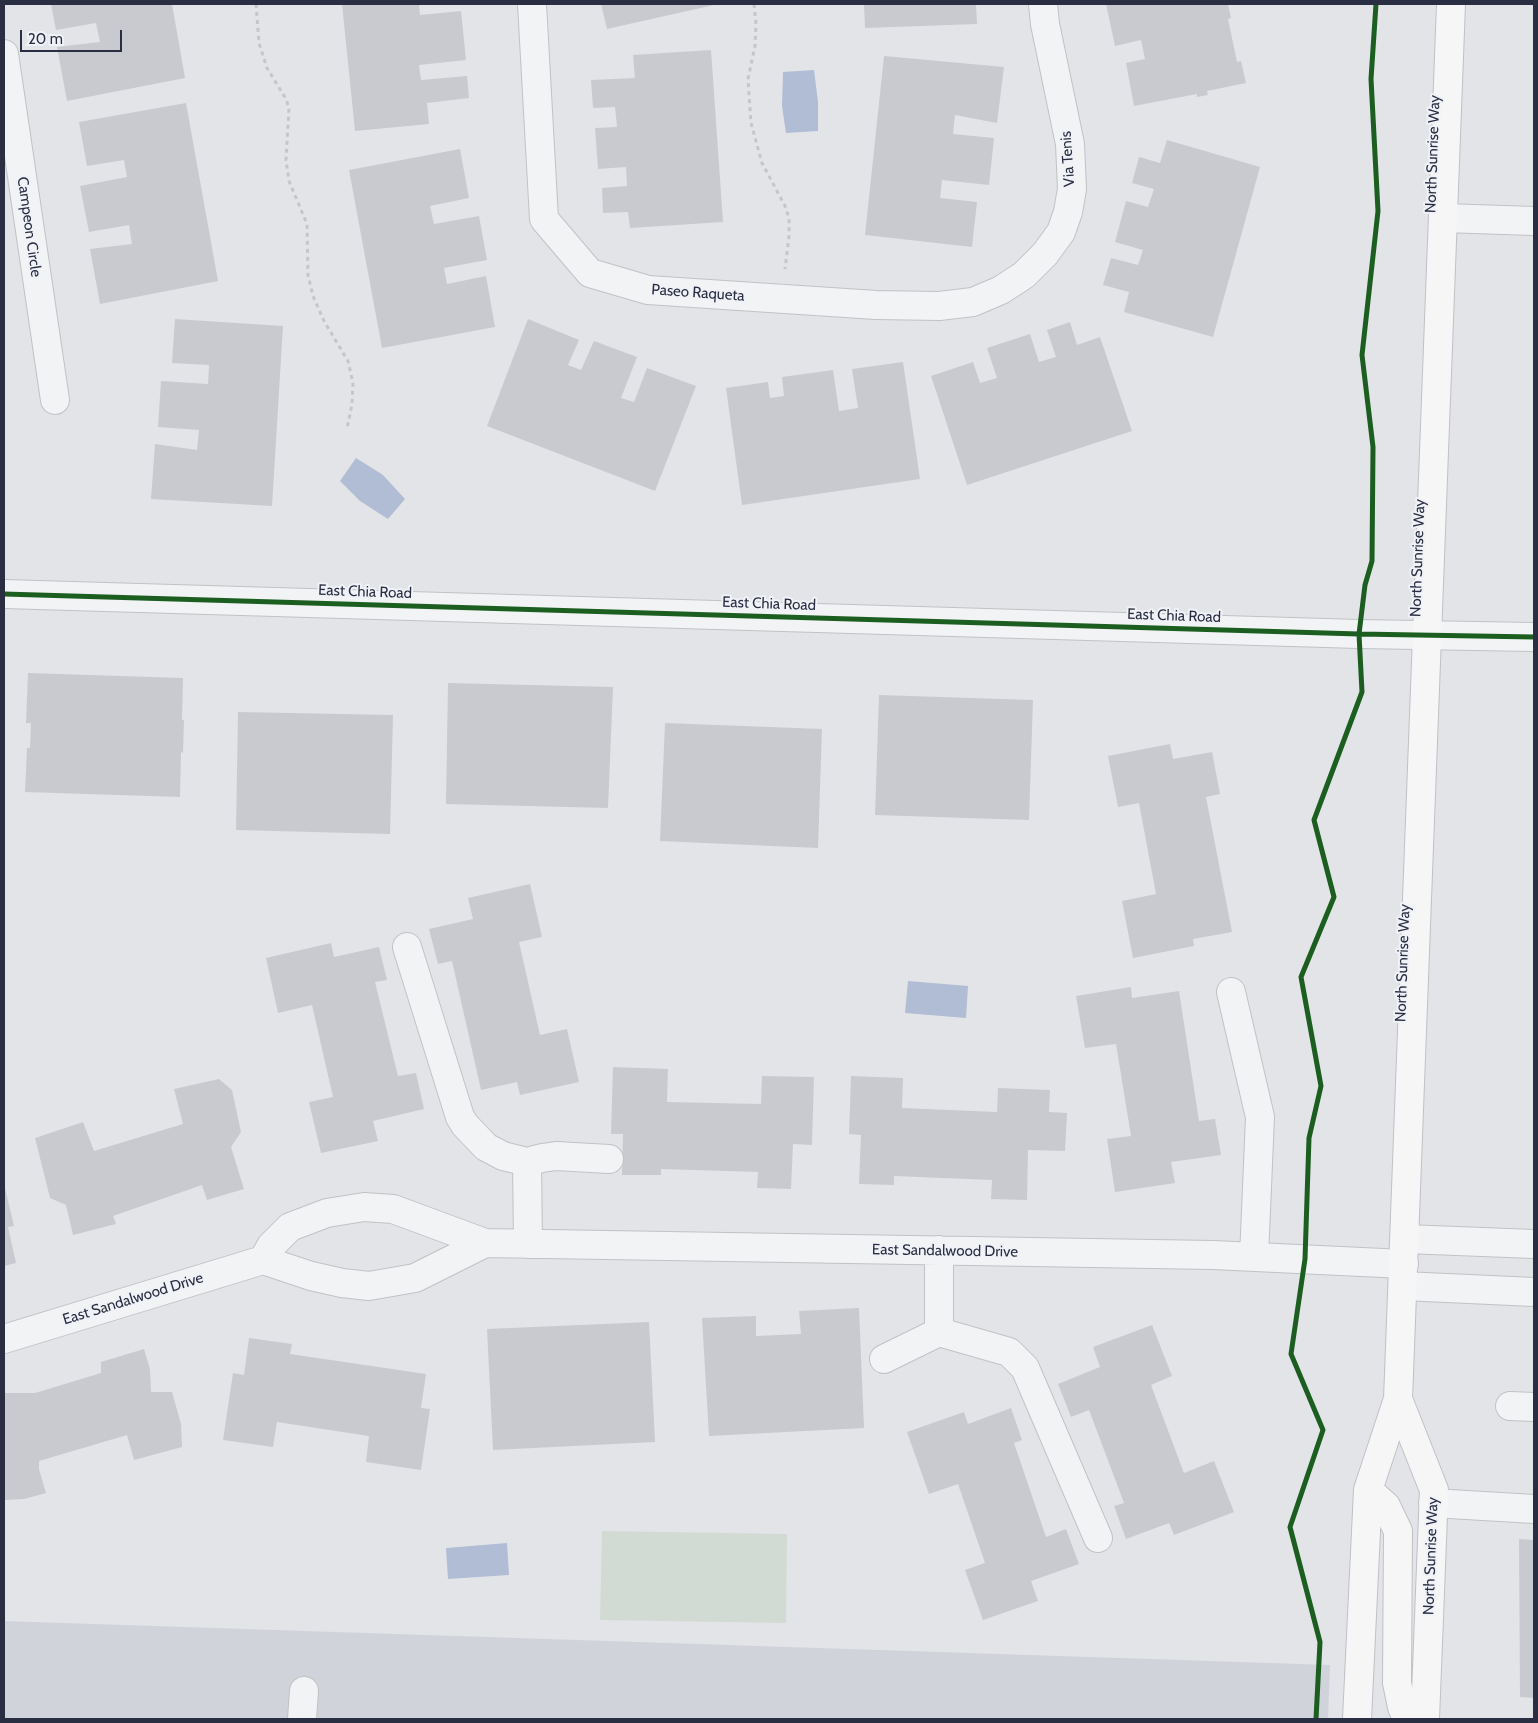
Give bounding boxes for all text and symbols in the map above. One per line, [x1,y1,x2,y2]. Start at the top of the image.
scale bar [22,20,125,52]
text: 20 m [28,30,63,48]
street label: North Sunrise Way [1422,95,1444,213]
street label: Via Tenis [1057,131,1079,187]
street label: Campeon Circle [13,176,45,278]
street label: Paseo Raqueta [651,281,745,305]
street label: North Sunrise Way [1407,499,1429,617]
street label: East Chia Road [318,581,412,603]
street label: East Chia Road [722,593,816,615]
street label: East Chia Road [1127,605,1221,627]
street label: North Sunrise Way [1392,904,1414,1022]
street label: East Sandalwood Drive [872,1241,1018,1261]
street label: East Sandalwood Drive [60,1269,206,1329]
street label: North Sunrise Way [1420,1497,1442,1615]

